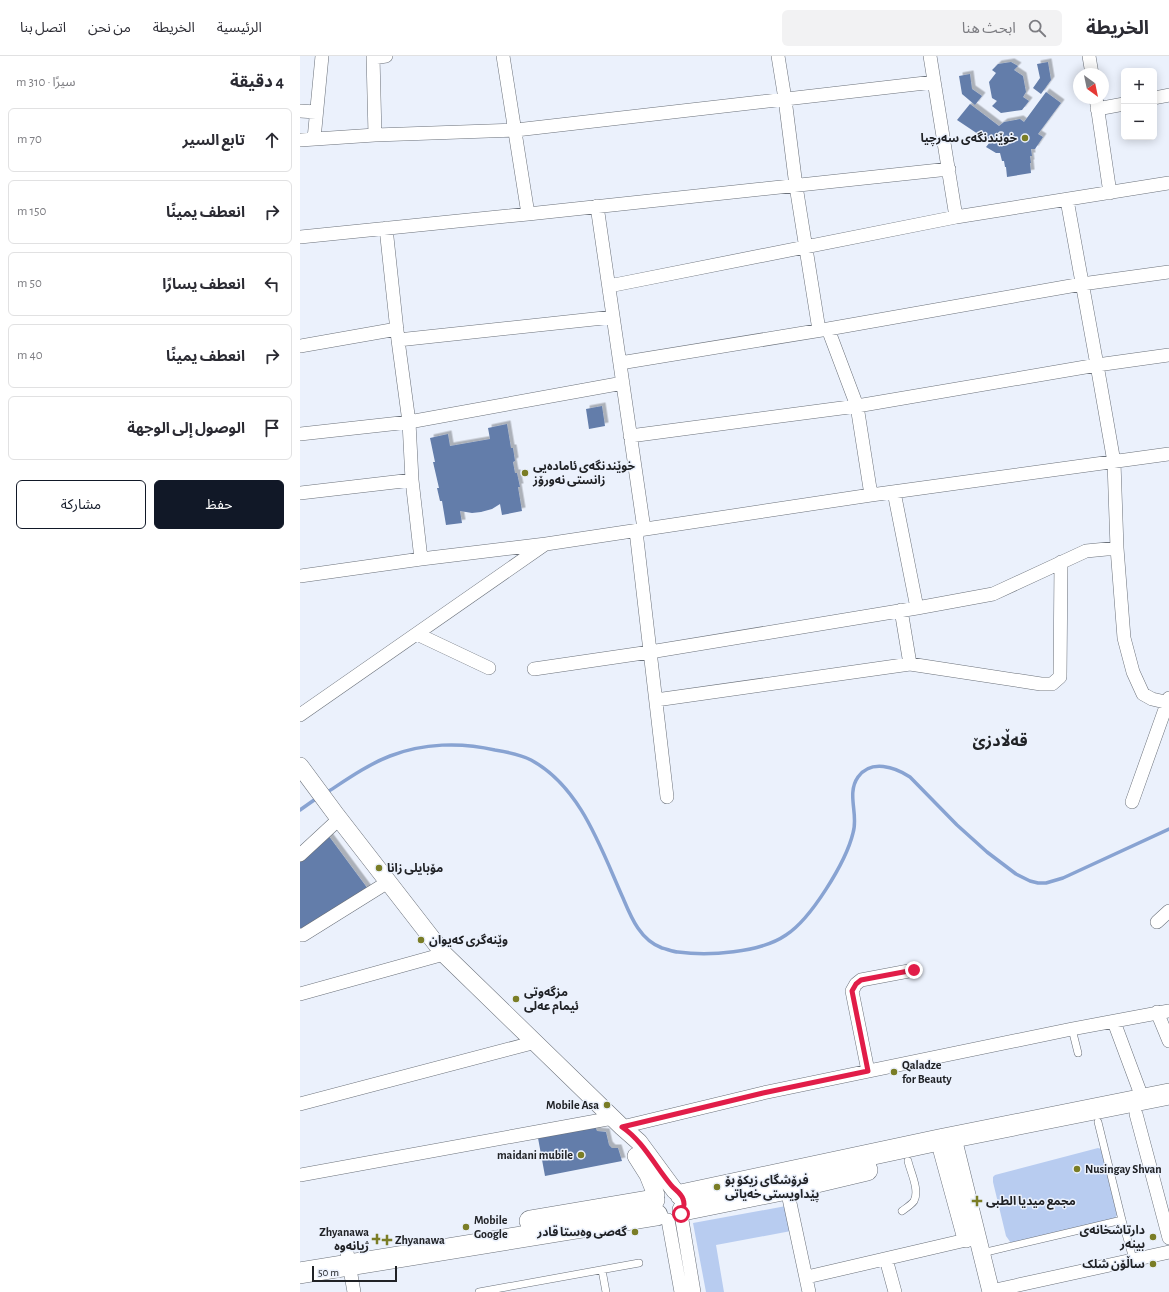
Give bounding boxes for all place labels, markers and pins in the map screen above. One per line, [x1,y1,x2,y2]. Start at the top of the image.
place label: خوێندنگەی سەرچیا [920,131,1017,147]
marker: خوێندنگەی سەرچیا [1020,133,1030,143]
place label: خوێندنگەی ئامادەیی زانستی نەورۆز [532,459,635,487]
marker: خوێندنگەی ئامادەیی زانستی نەورۆز [520,468,530,478]
place label: مۆبایلی زانا [387,862,443,875]
marker: مۆبایلی زانا [374,863,384,873]
place label: وێنەگری کەیوان [429,933,508,947]
marker: وێنەگری کەیوان [416,935,426,945]
place label: مزگەوتی ئیمام عەلی [524,985,579,1015]
marker: مزگەوتی ئیمام عەلی [511,994,521,1004]
place label: Qaladze for Beauty [902,1059,952,1086]
marker: Qaladze for Beauty [889,1067,899,1077]
place label: Mobile Asa [546,1099,599,1111]
marker: Mobile Asa [602,1100,612,1110]
place label: maidani mubile [497,1149,573,1161]
marker: maidani mubile [576,1150,586,1160]
place label: Nusingay Shvan [1085,1163,1162,1176]
marker: Nusingay Shvan [1072,1164,1082,1174]
place label: فرۆشگای زیکۆ بۆ پێداویستی خەیاتی [725,1173,819,1203]
marker: فرۆشگای زیکۆ بۆ پێداویستی خەیاتی [712,1182,722,1192]
marker: مجمع میدیا الطبی [971,1195,983,1207]
place label: مجمع میدیا الطبی [986,1195,1076,1210]
place label: Mobile Google [474,1214,508,1240]
marker: Mobile Google [461,1222,471,1232]
place label: دارتاشخانەی بینەر [1079,1224,1145,1251]
place label: گەصی وەستا قادر [536,1225,628,1239]
place label: Zhyanawa ژیانەوە [319,1226,369,1253]
marker: گەصی وەستا قادر [630,1227,640,1237]
marker: دارتاشخانەی بینەر [1148,1232,1158,1242]
marker: Zhyanawa ژیانەوە [372,1234,382,1244]
place label: Zhyanawa [395,1234,445,1247]
marker: Zhyanawa [382,1235,392,1245]
place label: ساڵۆن شلک [1082,1255,1145,1271]
marker: ساڵۆن شلک [1148,1259,1158,1269]

